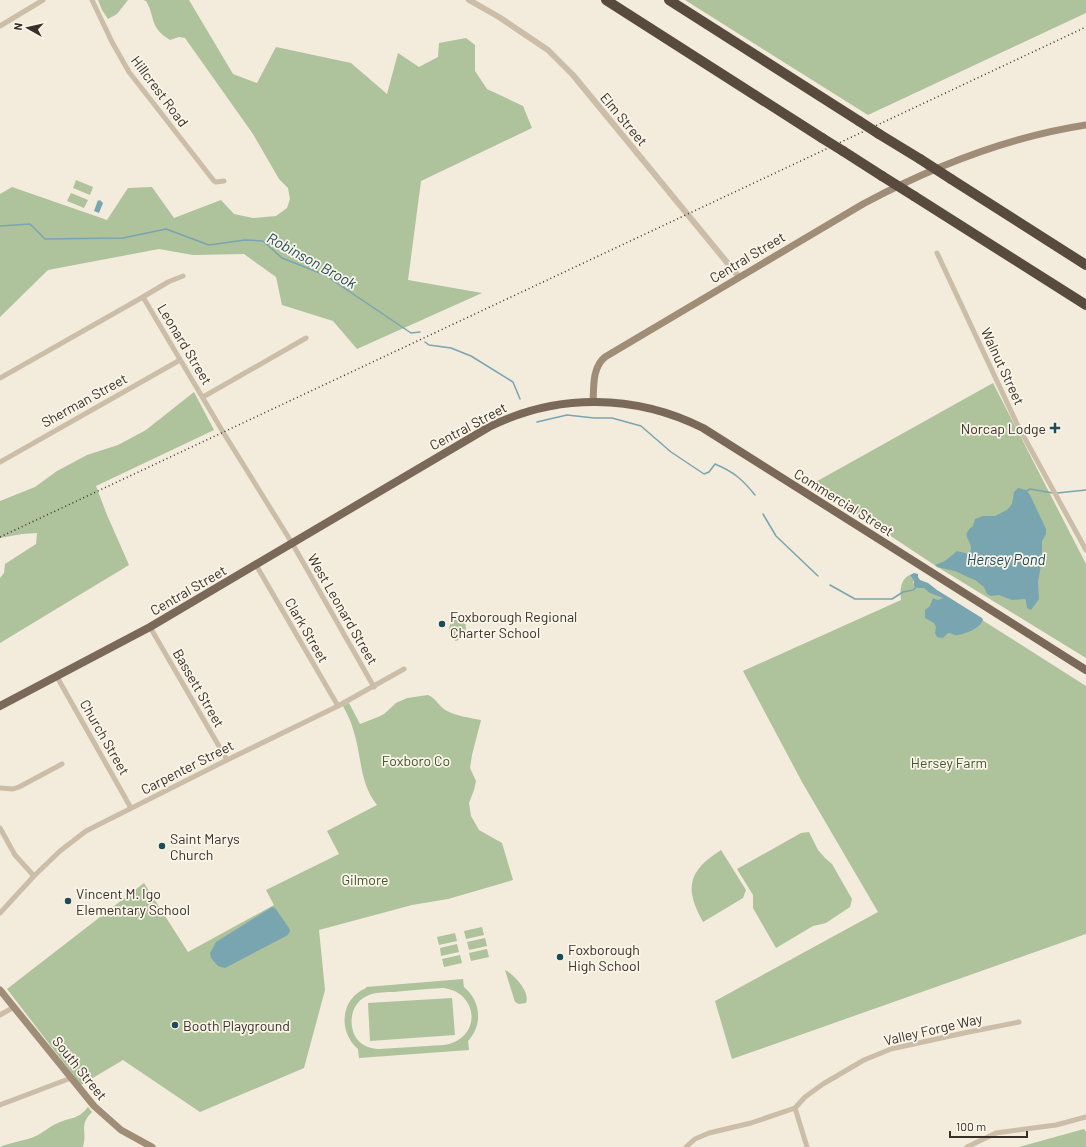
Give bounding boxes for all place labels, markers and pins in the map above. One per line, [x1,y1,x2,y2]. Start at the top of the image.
place label: Norcap Lodge [961,420,1046,437]
marker: Norcap Lodge [1049,422,1061,434]
place label: Foxborough Regional Charter School [450,608,577,641]
marker: Foxborough Regional Charter School [437,619,447,629]
place label: Saint Marys Church [170,830,240,863]
marker: Saint Marys Church [157,841,167,851]
place label: Vincent M. Igo Elementary School [76,885,190,918]
marker: Vincent M. Igo Elementary School [63,896,73,906]
place label: Foxborough High School [568,941,640,974]
marker: Foxborough High School [555,952,565,962]
place label: Booth Playground [183,1017,290,1034]
marker: Booth Playground [170,1020,180,1030]

